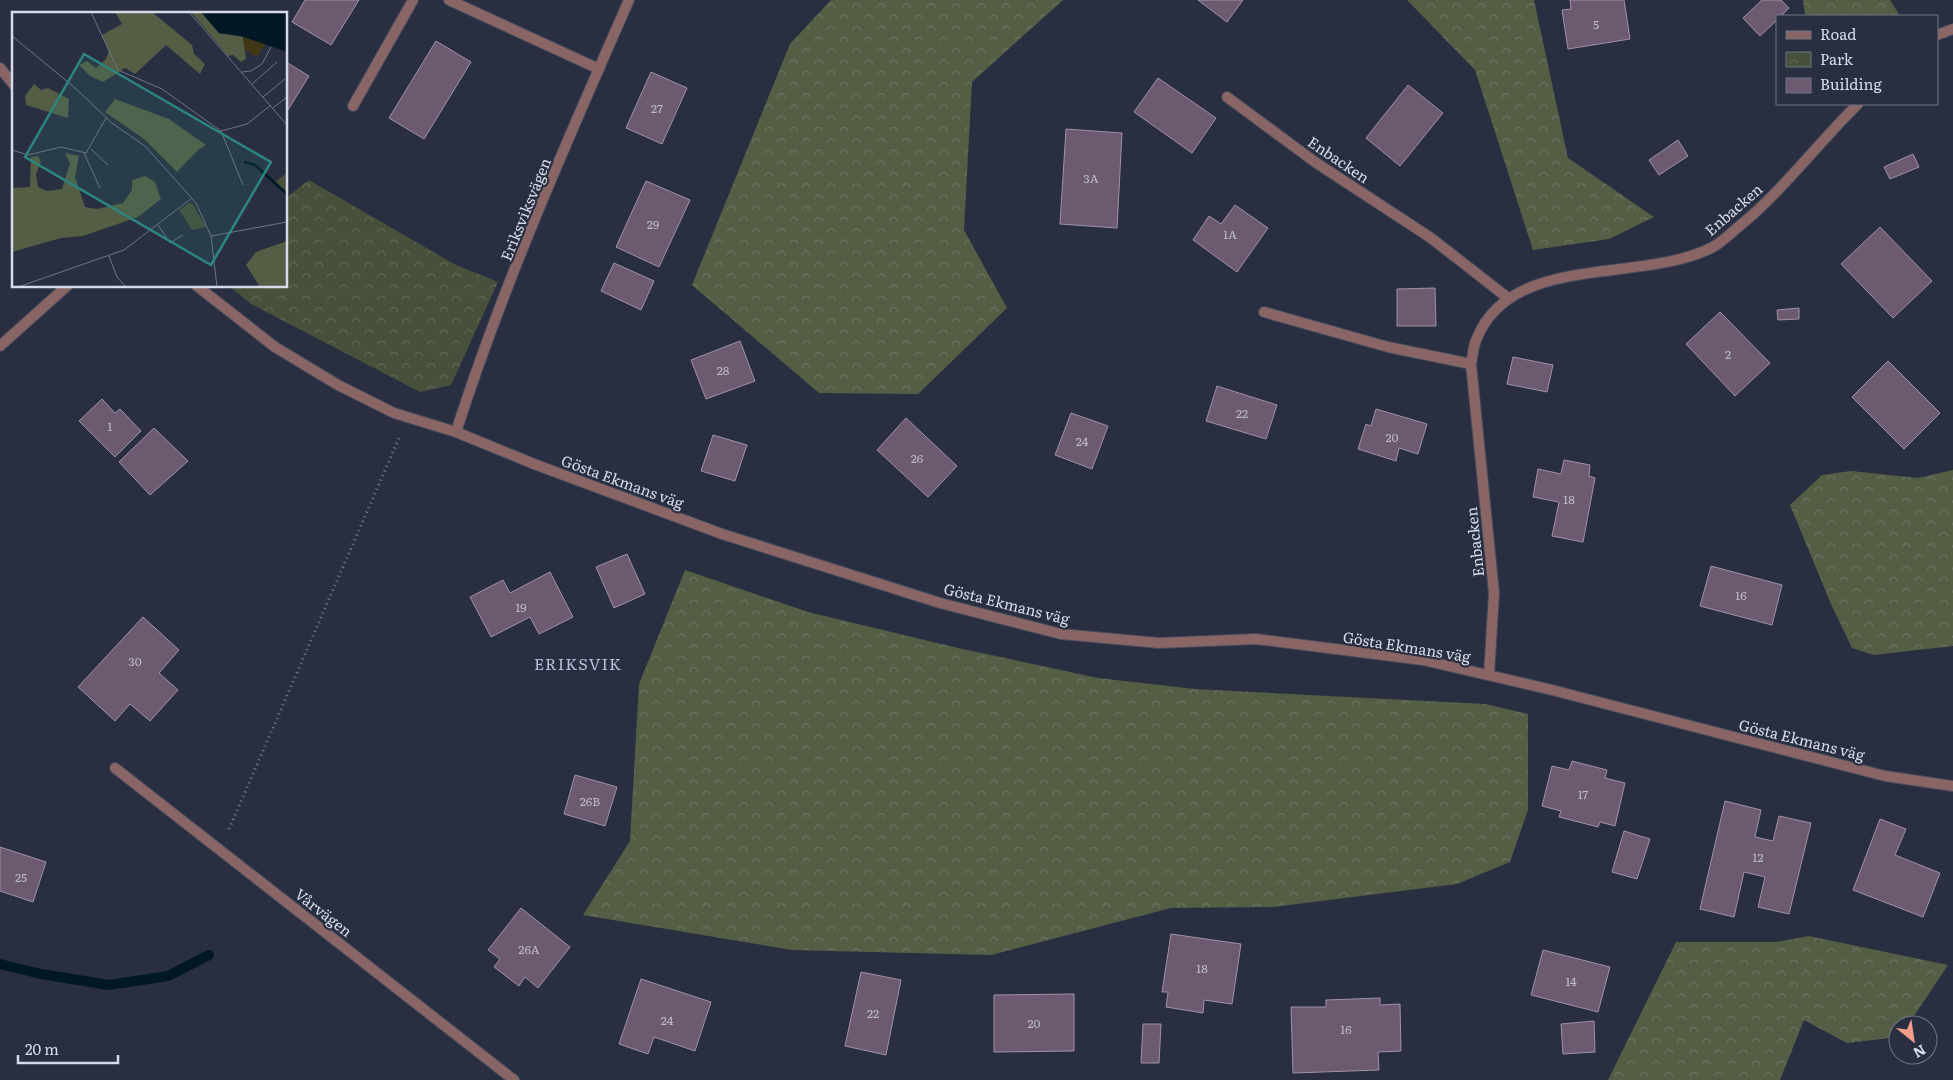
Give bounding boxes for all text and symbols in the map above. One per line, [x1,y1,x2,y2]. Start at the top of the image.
inset map [12,12,288,288]
house number: 5 [1593,15,1599,33]
legend [1776,15,1938,105]
text: Road [1820,22,1856,45]
text: Park [1820,47,1854,70]
text: Building [1820,72,1882,95]
house number: 27 [651,99,663,117]
street label: Enbacken [1304,130,1375,188]
street label: Eriksviksvägen [494,154,556,264]
house number: 3A [1083,169,1099,187]
street label: Enbacken [1699,177,1767,241]
house number: 29 [647,215,659,233]
house number: 1A [1223,225,1237,243]
house number: 2 [1725,345,1731,363]
house number: 28 [717,361,730,379]
house number: 22 [1236,404,1248,422]
house number: 1 [108,417,113,435]
house number: 20 [1385,428,1399,446]
house number: 24 [1076,432,1089,450]
street label: Gösta Ekmans väg [558,448,688,514]
house number: 26 [911,449,924,467]
house number: 18 [1563,490,1575,508]
street label: Enbacken [1459,506,1489,578]
street label: Gösta Ekmans väg [942,576,1073,630]
house number: 16 [1735,586,1747,604]
house number: 19 [515,598,527,616]
street label: Gösta Ekmans väg [1341,625,1473,668]
district label: ERIKSVIK [534,651,622,675]
house number: 30 [128,652,142,670]
street label: Gösta Ekmans väg [1737,712,1868,766]
house number: 17 [1578,785,1588,803]
house number: 26B [580,792,600,810]
house number: 12 [1753,848,1763,866]
house number: 25 [15,868,27,886]
street label: Vårvägen [290,882,358,942]
house number: 26A [518,940,540,958]
house number: 18 [1196,959,1208,977]
house number: 14 [1565,972,1577,990]
house number: 22 [867,1004,879,1022]
house number: 24 [661,1011,674,1029]
house number: 20 [1027,1014,1041,1032]
north arrow [1888,1015,1938,1065]
house number: 16 [1340,1020,1352,1038]
scale bar [18,1032,118,1064]
text: 20 m [25,1037,59,1060]
text: N [1910,1041,1930,1064]

